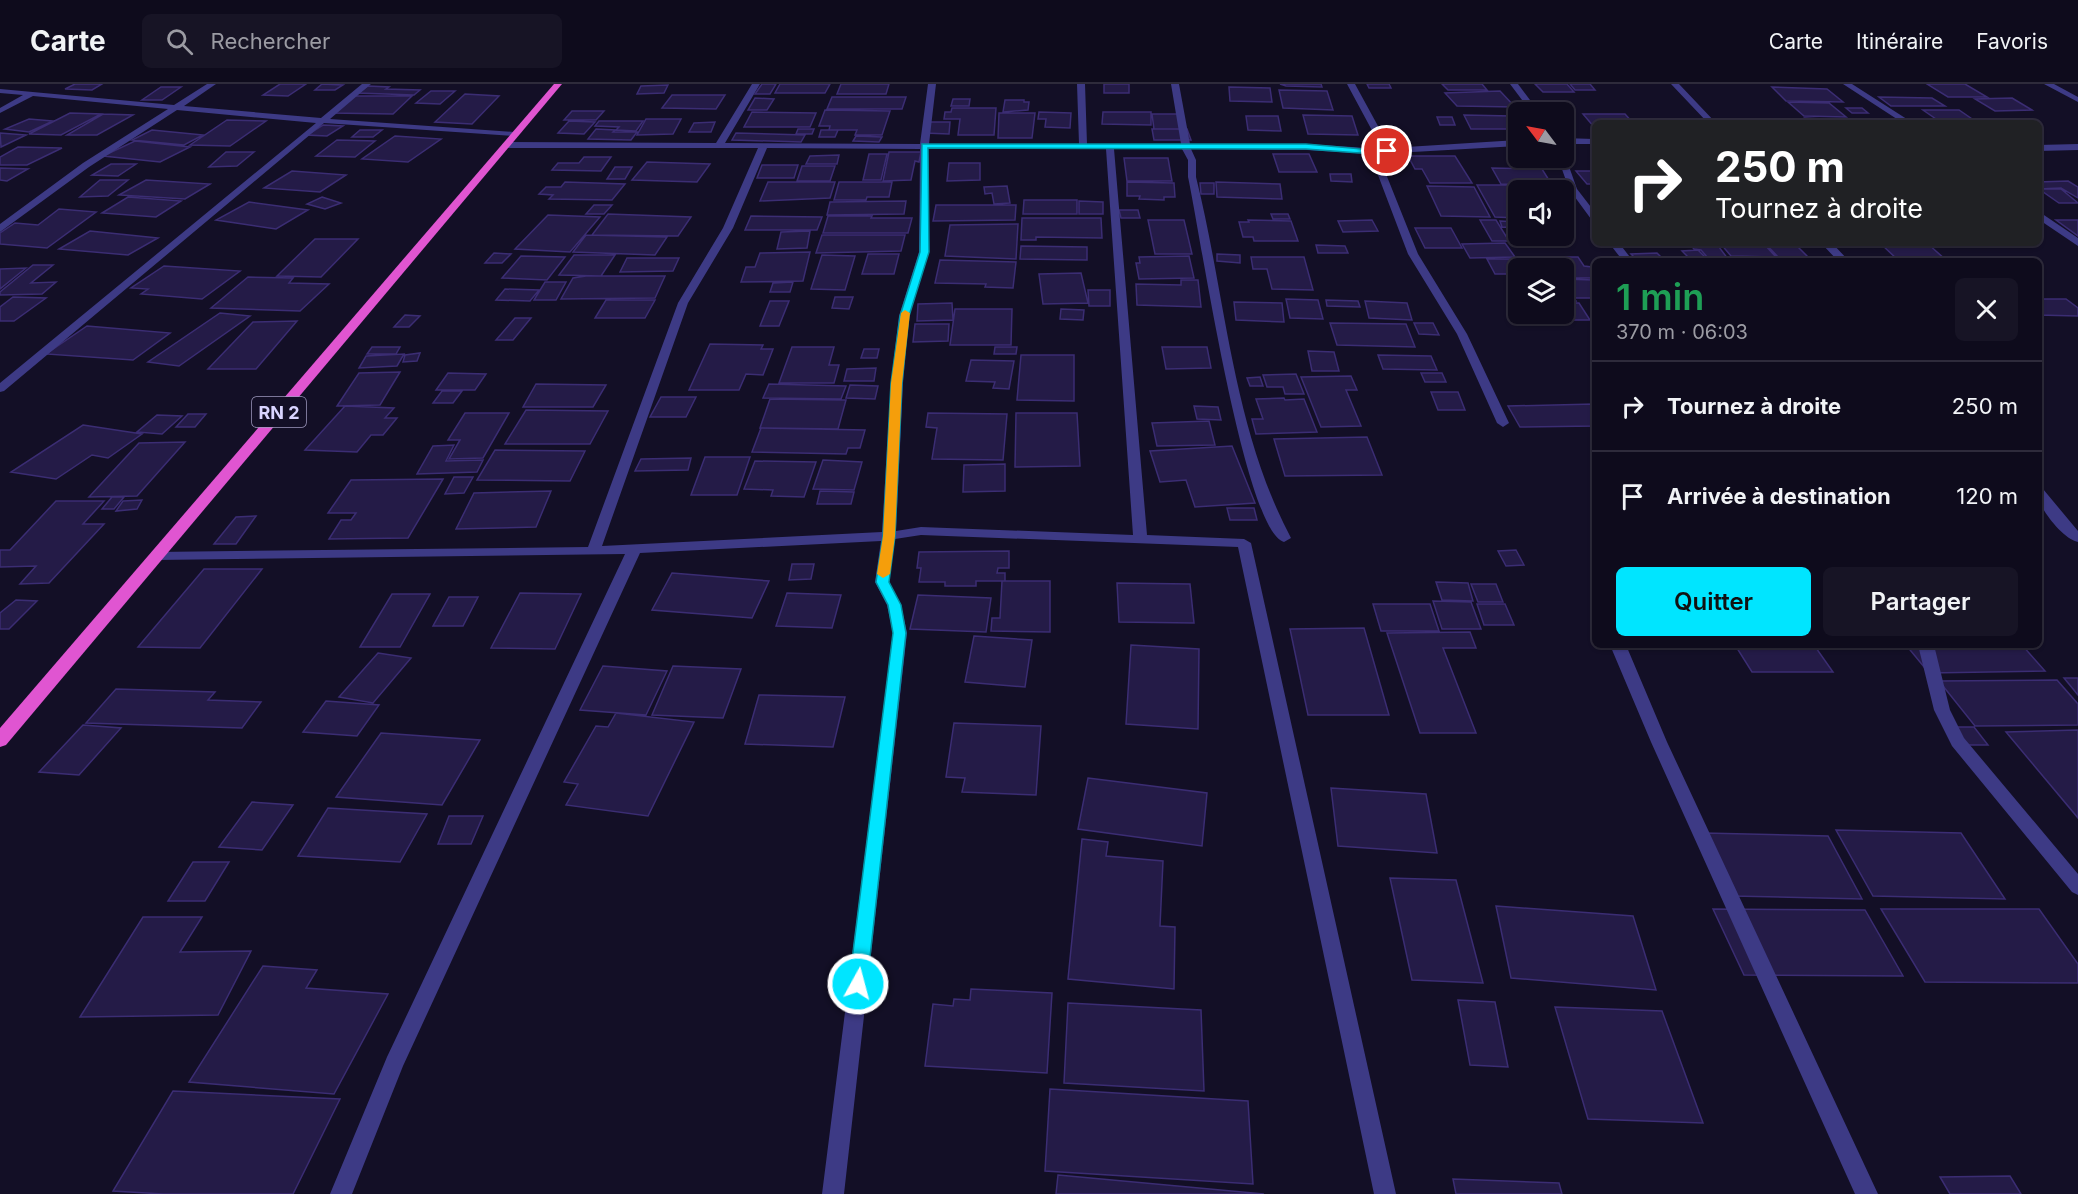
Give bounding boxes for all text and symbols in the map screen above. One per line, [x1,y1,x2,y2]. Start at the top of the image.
search box [142,14,562,68]
text: Carte [30,24,106,58]
icon: search [163,25,196,58]
text: Rechercher [211,28,330,54]
text: Carte [1769,29,1823,54]
text: Itinéraire [1856,29,1943,54]
text: Favoris [1976,29,2048,54]
north arrow [1508,102,1574,168]
map controls [1508,102,1574,324]
pin [1361,125,1412,176]
icon: arrive [1370,134,1403,167]
text: 250 m [1715,141,1845,192]
icon: right [1616,144,1694,222]
button: sound [1508,180,1574,246]
text: Tournez à droite [1715,192,1923,225]
button: layers [1508,258,1574,324]
text: 1 min [1616,275,1704,319]
button: close [1955,278,2018,341]
text: 370 m · 06:03 [1616,320,1748,344]
icon: right [1616,390,1649,423]
text: Tournez à droite [1667,393,1841,419]
text: 250 m [1952,393,2018,419]
road number: RN 2 [252,397,306,427]
icon: arrive [1616,480,1649,513]
text: Arrivée à destination [1667,483,1891,509]
text: 120 m [1956,483,2018,509]
button: Quitter [1616,567,1811,636]
button: Partager [1823,567,2018,636]
position arrow [826,952,890,1016]

